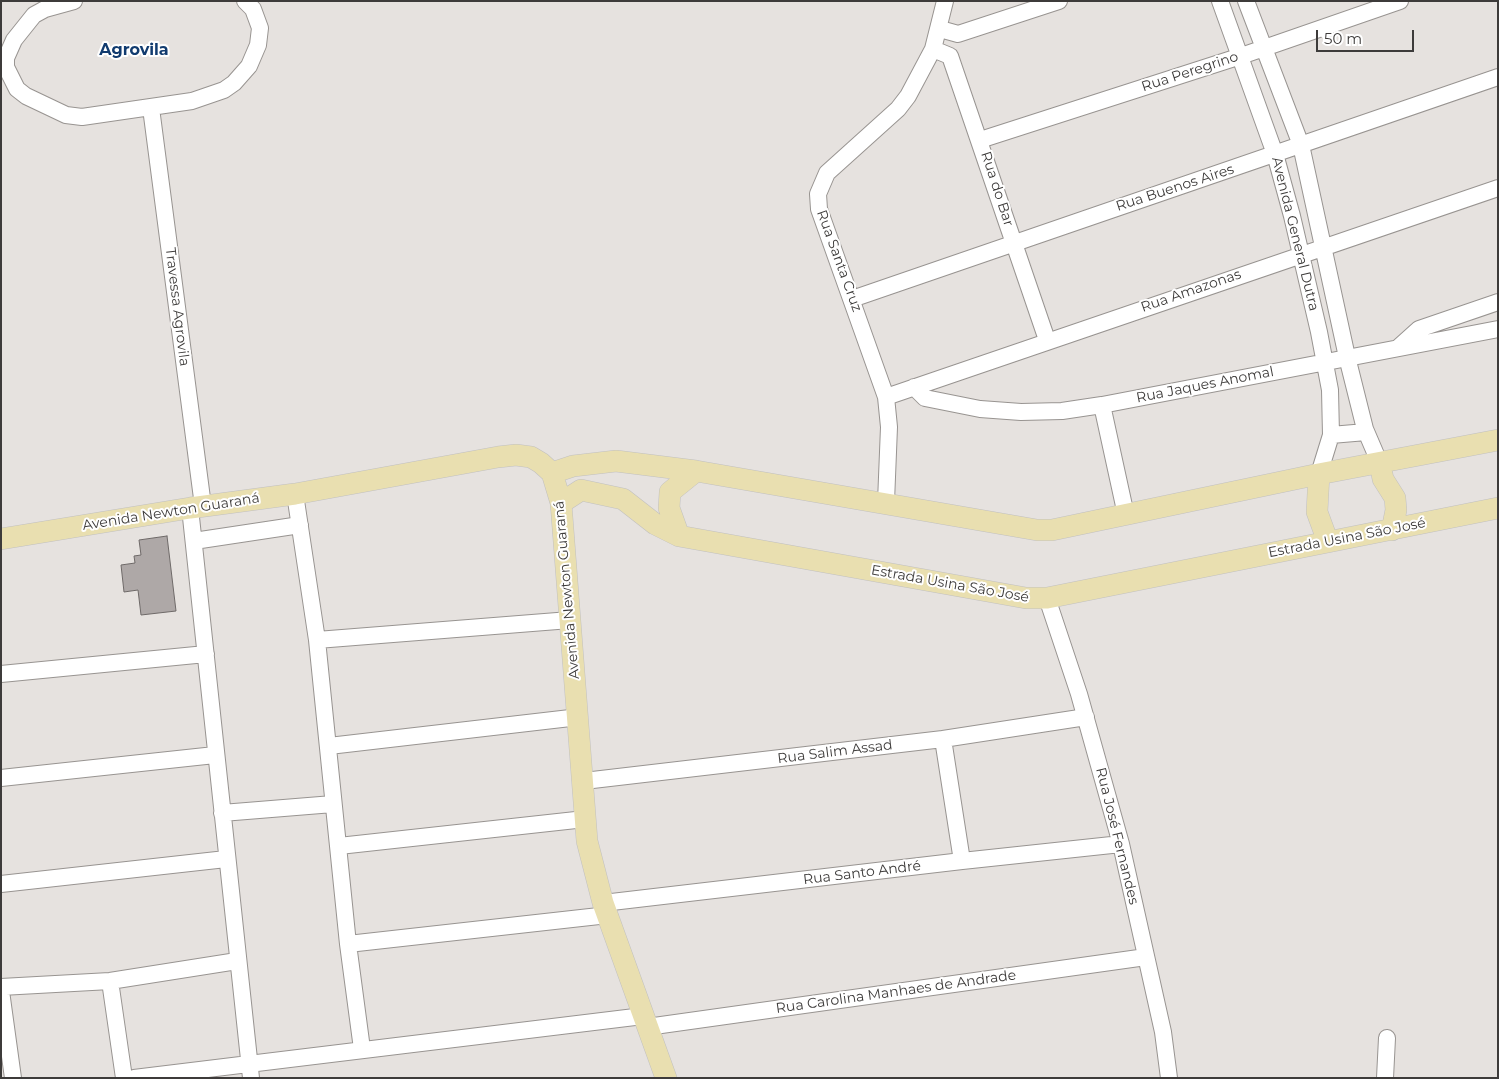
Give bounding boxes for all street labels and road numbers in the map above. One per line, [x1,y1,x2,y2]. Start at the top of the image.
street label: Rua Peregrino [1139,48,1241,96]
street label: Rua do Bar [977,149,1017,229]
street label: Avenida General Dutra [1268,155,1322,313]
street label: Rua Buenos Aires [1114,161,1236,215]
street label: Rua Santa Cruz [813,208,865,314]
street label: Travessa Agrovila [161,247,193,367]
street label: Rua Amazonas [1139,266,1243,316]
street label: Rua Jaques Anomal [1135,363,1275,407]
street label: Avenida Newton Guaraná [81,490,261,534]
street label: Avenida Newton Guaraná [551,500,583,680]
street label: Estrada Usina São José [1267,514,1427,562]
street label: Estrada Usina São José [870,562,1030,606]
street label: Rua Salim Assad [777,737,893,767]
street label: Rua José Fernandes [1092,766,1142,906]
street label: Rua Santo André [802,857,922,889]
street label: Rua Carolina Manhaes de Andrade [775,967,1017,1017]

